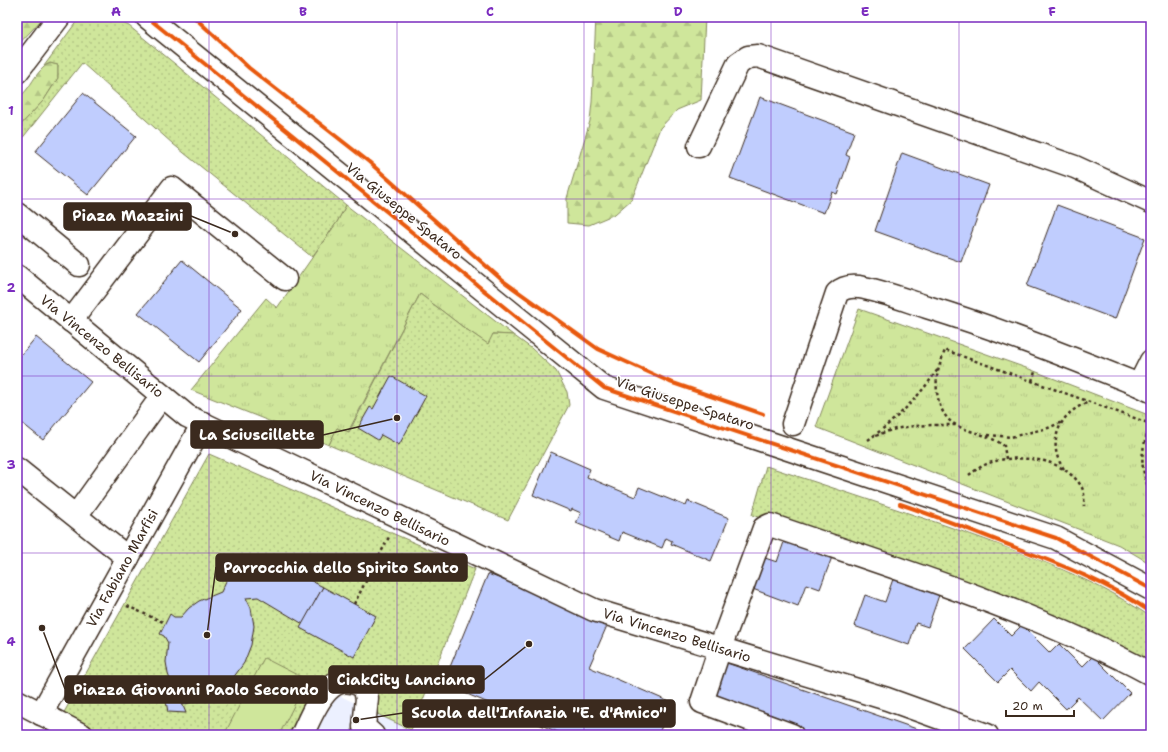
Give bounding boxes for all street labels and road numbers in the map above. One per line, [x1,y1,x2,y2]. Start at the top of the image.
street label: Via Giuseppe Spataro [342,159,466,263]
street label: Via Vincenzo Bellisario [36,290,168,402]
street label: Via Giuseppe Spataro [613,372,757,434]
street label: Via Vincenzo Bellisario [307,466,453,550]
street label: Via Fabiano Marfisi [82,506,162,630]
street label: Via Vincenzo Bellisario [601,604,753,666]

